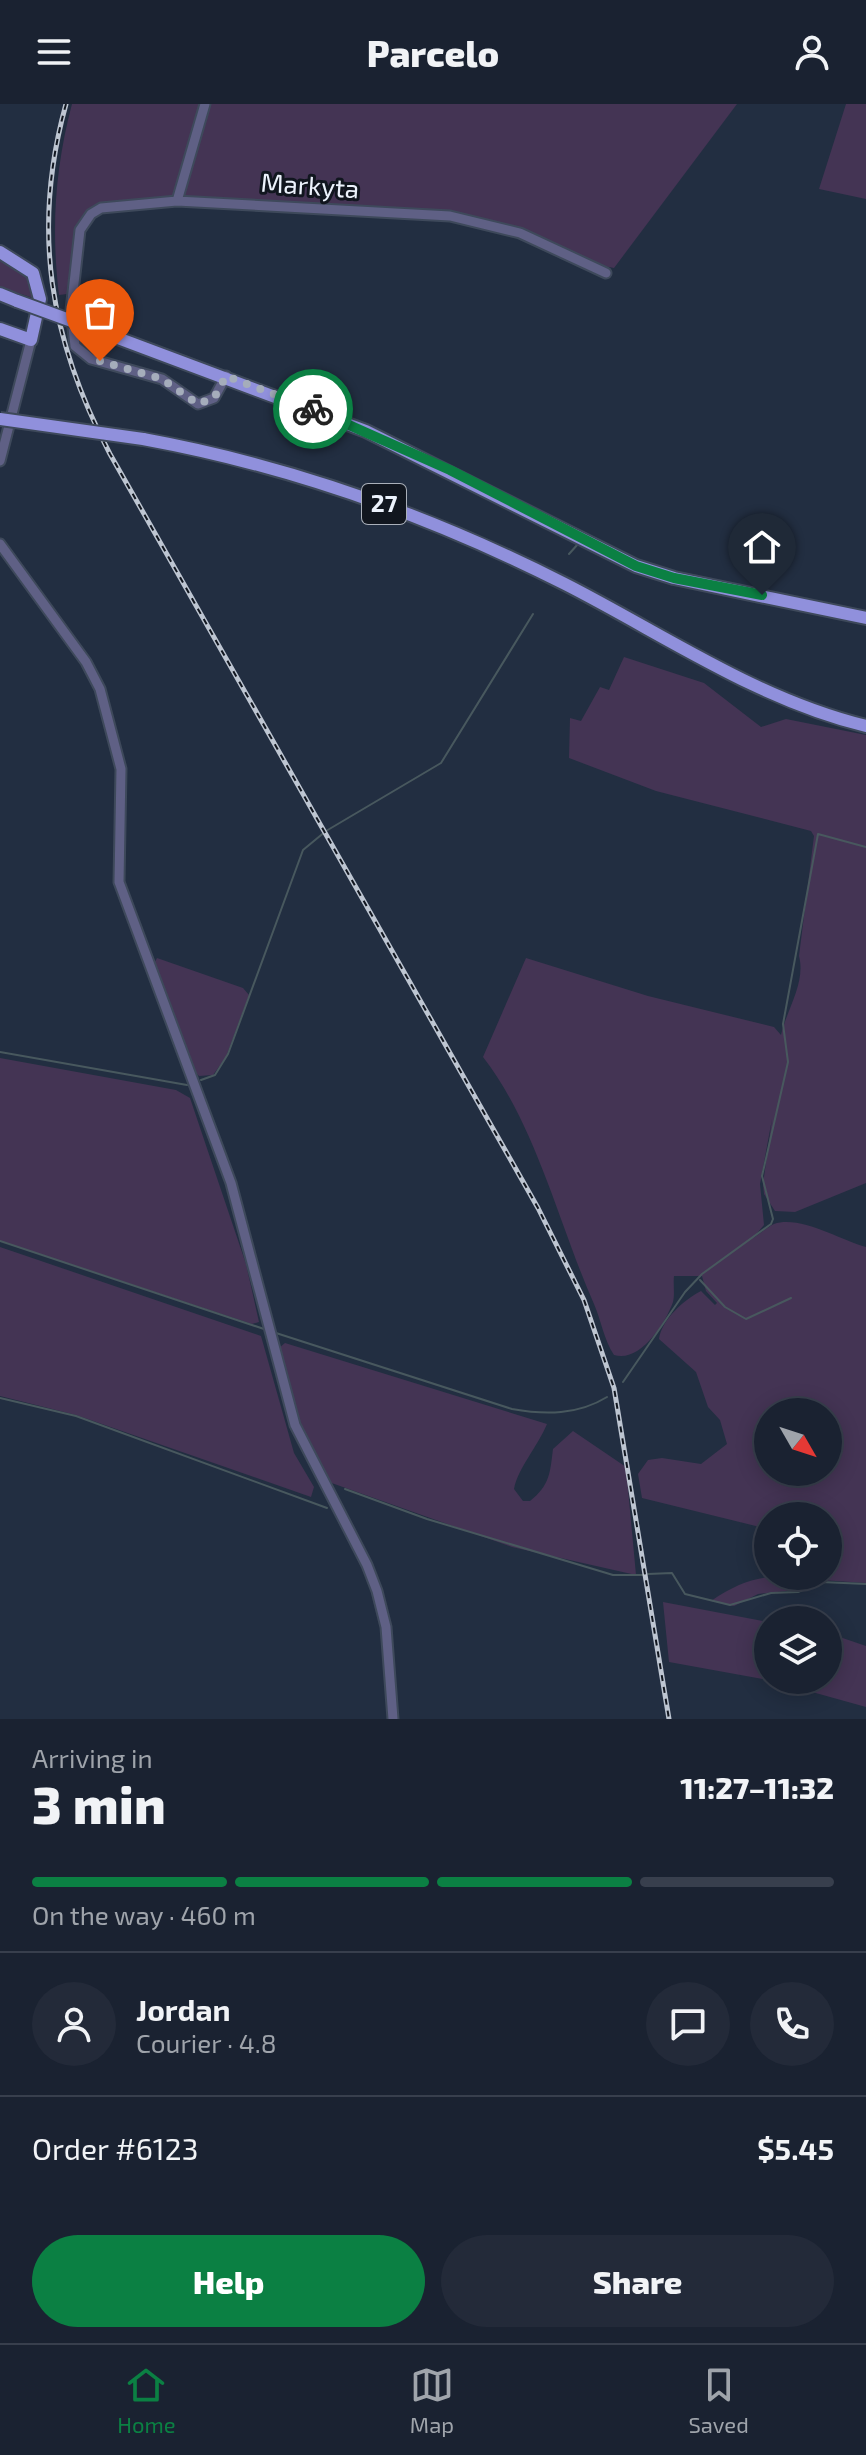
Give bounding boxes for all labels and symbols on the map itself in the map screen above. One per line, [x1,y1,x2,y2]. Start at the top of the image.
street label: Markyta [260,166,360,203]
pin [66,279,134,361]
courier [273,369,353,449]
road number: 27 [362,484,406,524]
pin [728,513,796,595]
north arrow [754,1398,842,1486]

